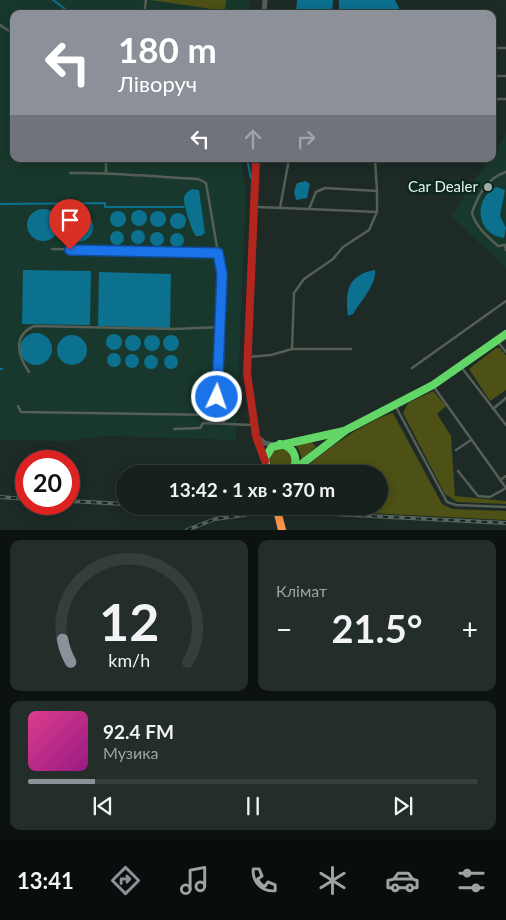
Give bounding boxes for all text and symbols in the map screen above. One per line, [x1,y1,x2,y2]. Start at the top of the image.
text: 180 m [118,28,217,70]
icon: left [35,30,100,95]
text: Ліворуч [118,70,197,97]
icon: left [186,125,214,153]
icon: ahead [239,125,267,153]
icon: right [292,125,320,153]
place label: Car Dealer [408,177,479,195]
marker: Car Dealer [482,181,494,193]
pin [49,199,91,250]
icon: arrive [56,206,84,234]
position arrow [190,370,242,422]
speed limit sign: 20 [15,450,80,515]
text: 13:42 · 1 хв · 370 m [169,478,335,501]
text: Клімат [276,581,327,600]
text: 12 [99,590,159,652]
text: 21.5° [332,605,422,651]
text: − [276,612,292,646]
text: + [462,612,478,646]
text: km/h [108,649,150,671]
text: 92.4 FM [103,720,174,743]
text: Музика [103,743,159,762]
icon: previous [89,792,117,820]
icon: pause [239,792,267,820]
icon: next [389,792,417,820]
icon: directions [108,863,143,898]
icon: music [177,863,212,898]
icon: phone [246,863,281,898]
icon: climate [315,863,350,898]
icon: car [385,863,420,898]
icon: filters [454,863,489,898]
text: 13:41 [17,867,74,894]

